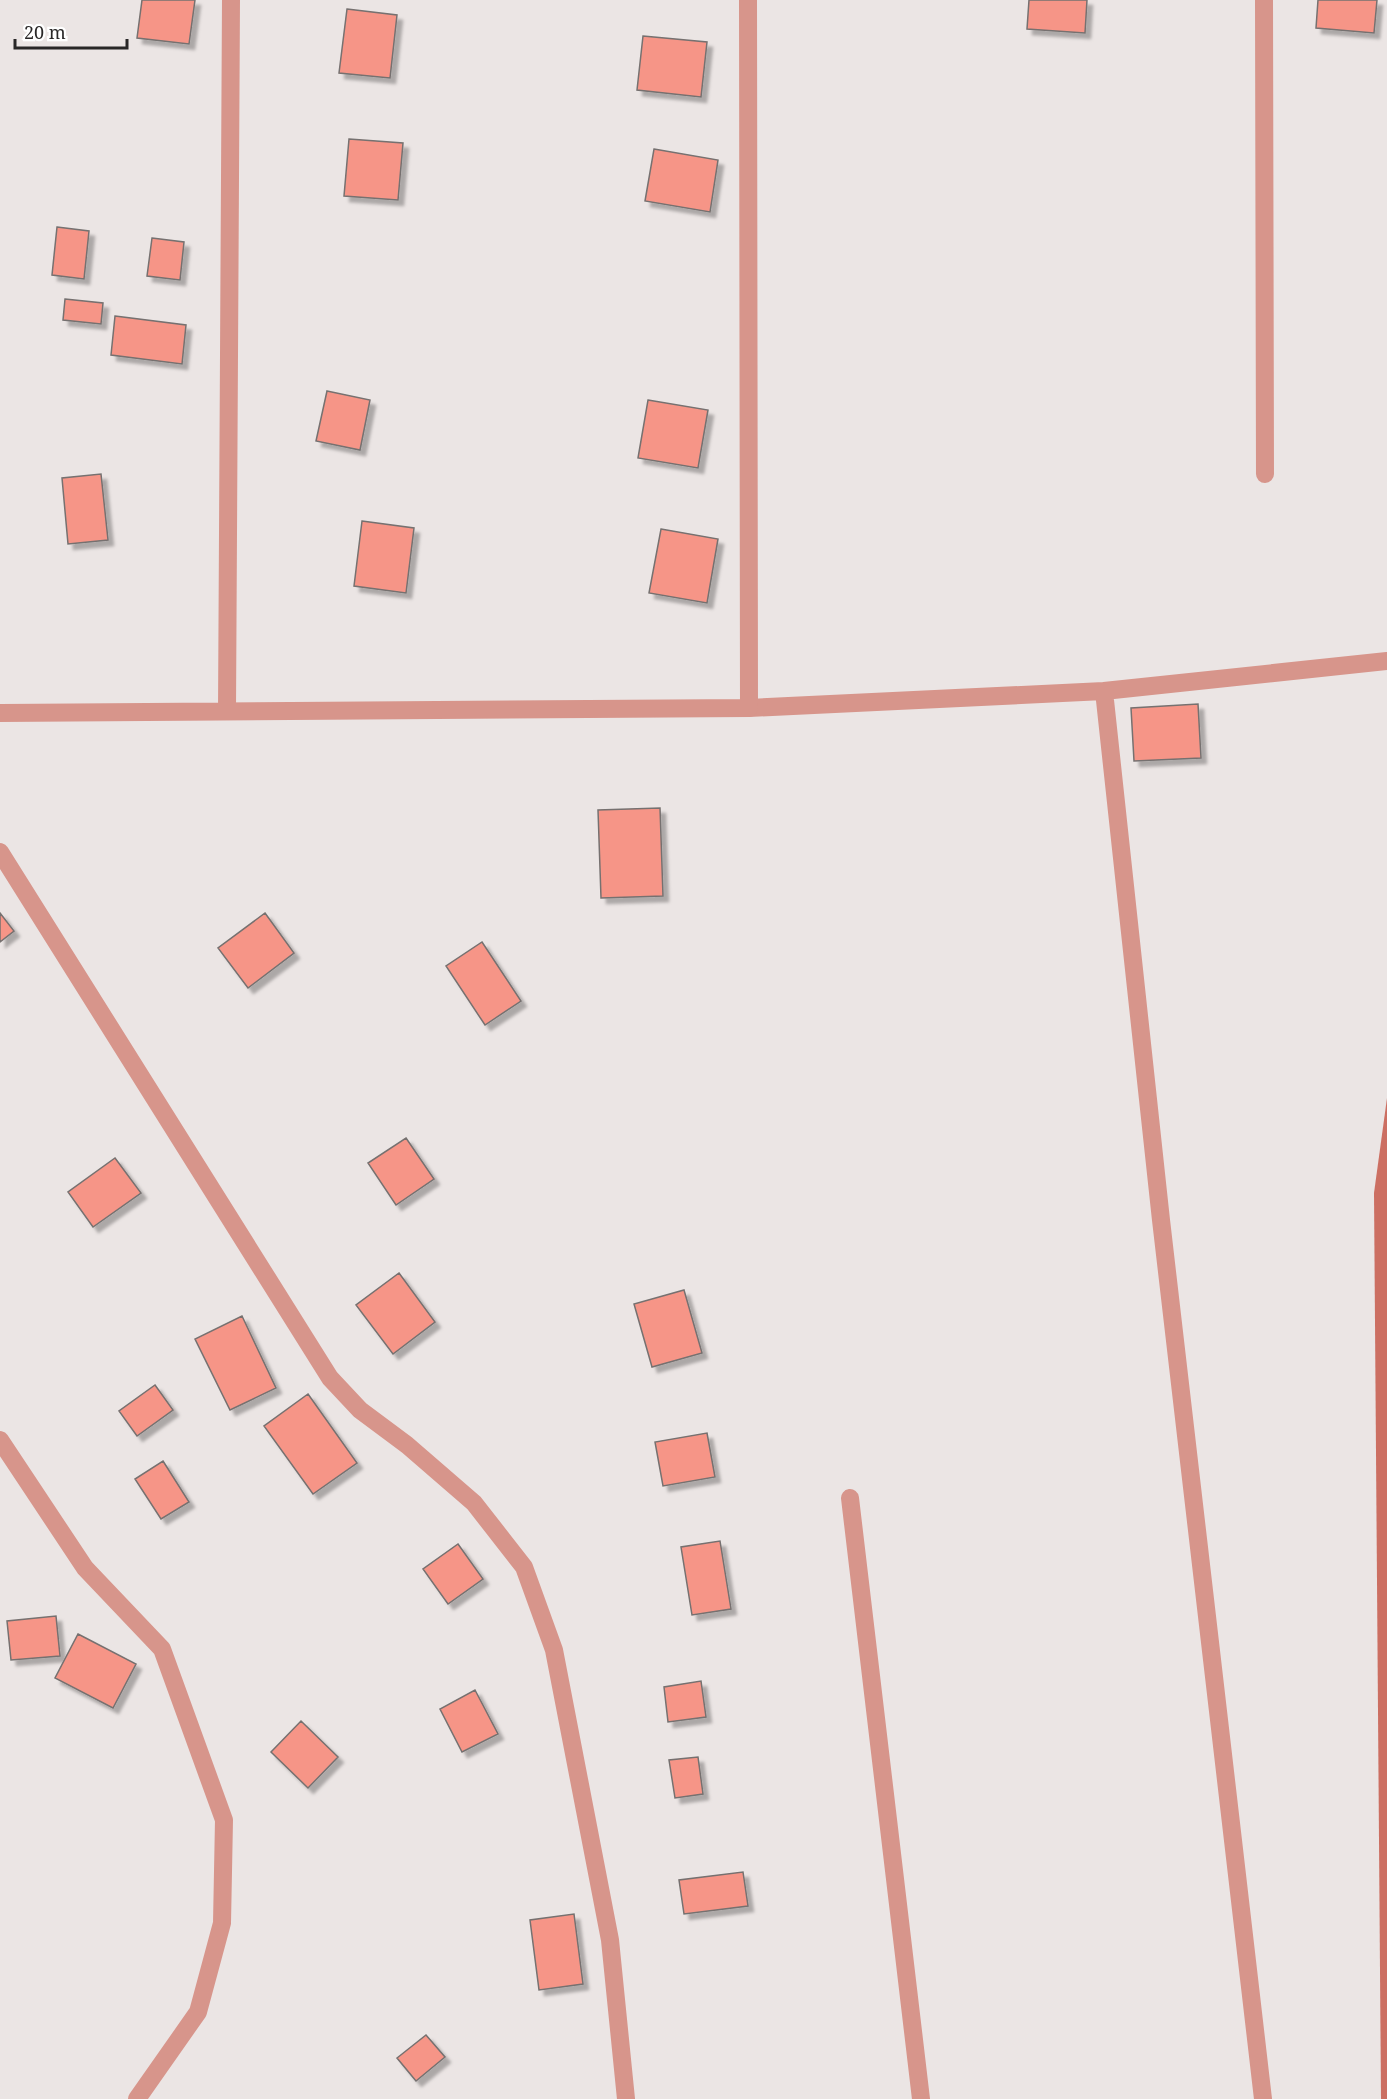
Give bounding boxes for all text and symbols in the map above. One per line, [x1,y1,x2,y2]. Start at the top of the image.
scale bar [15,12,128,50]
text: 20 m [24,20,66,44]

